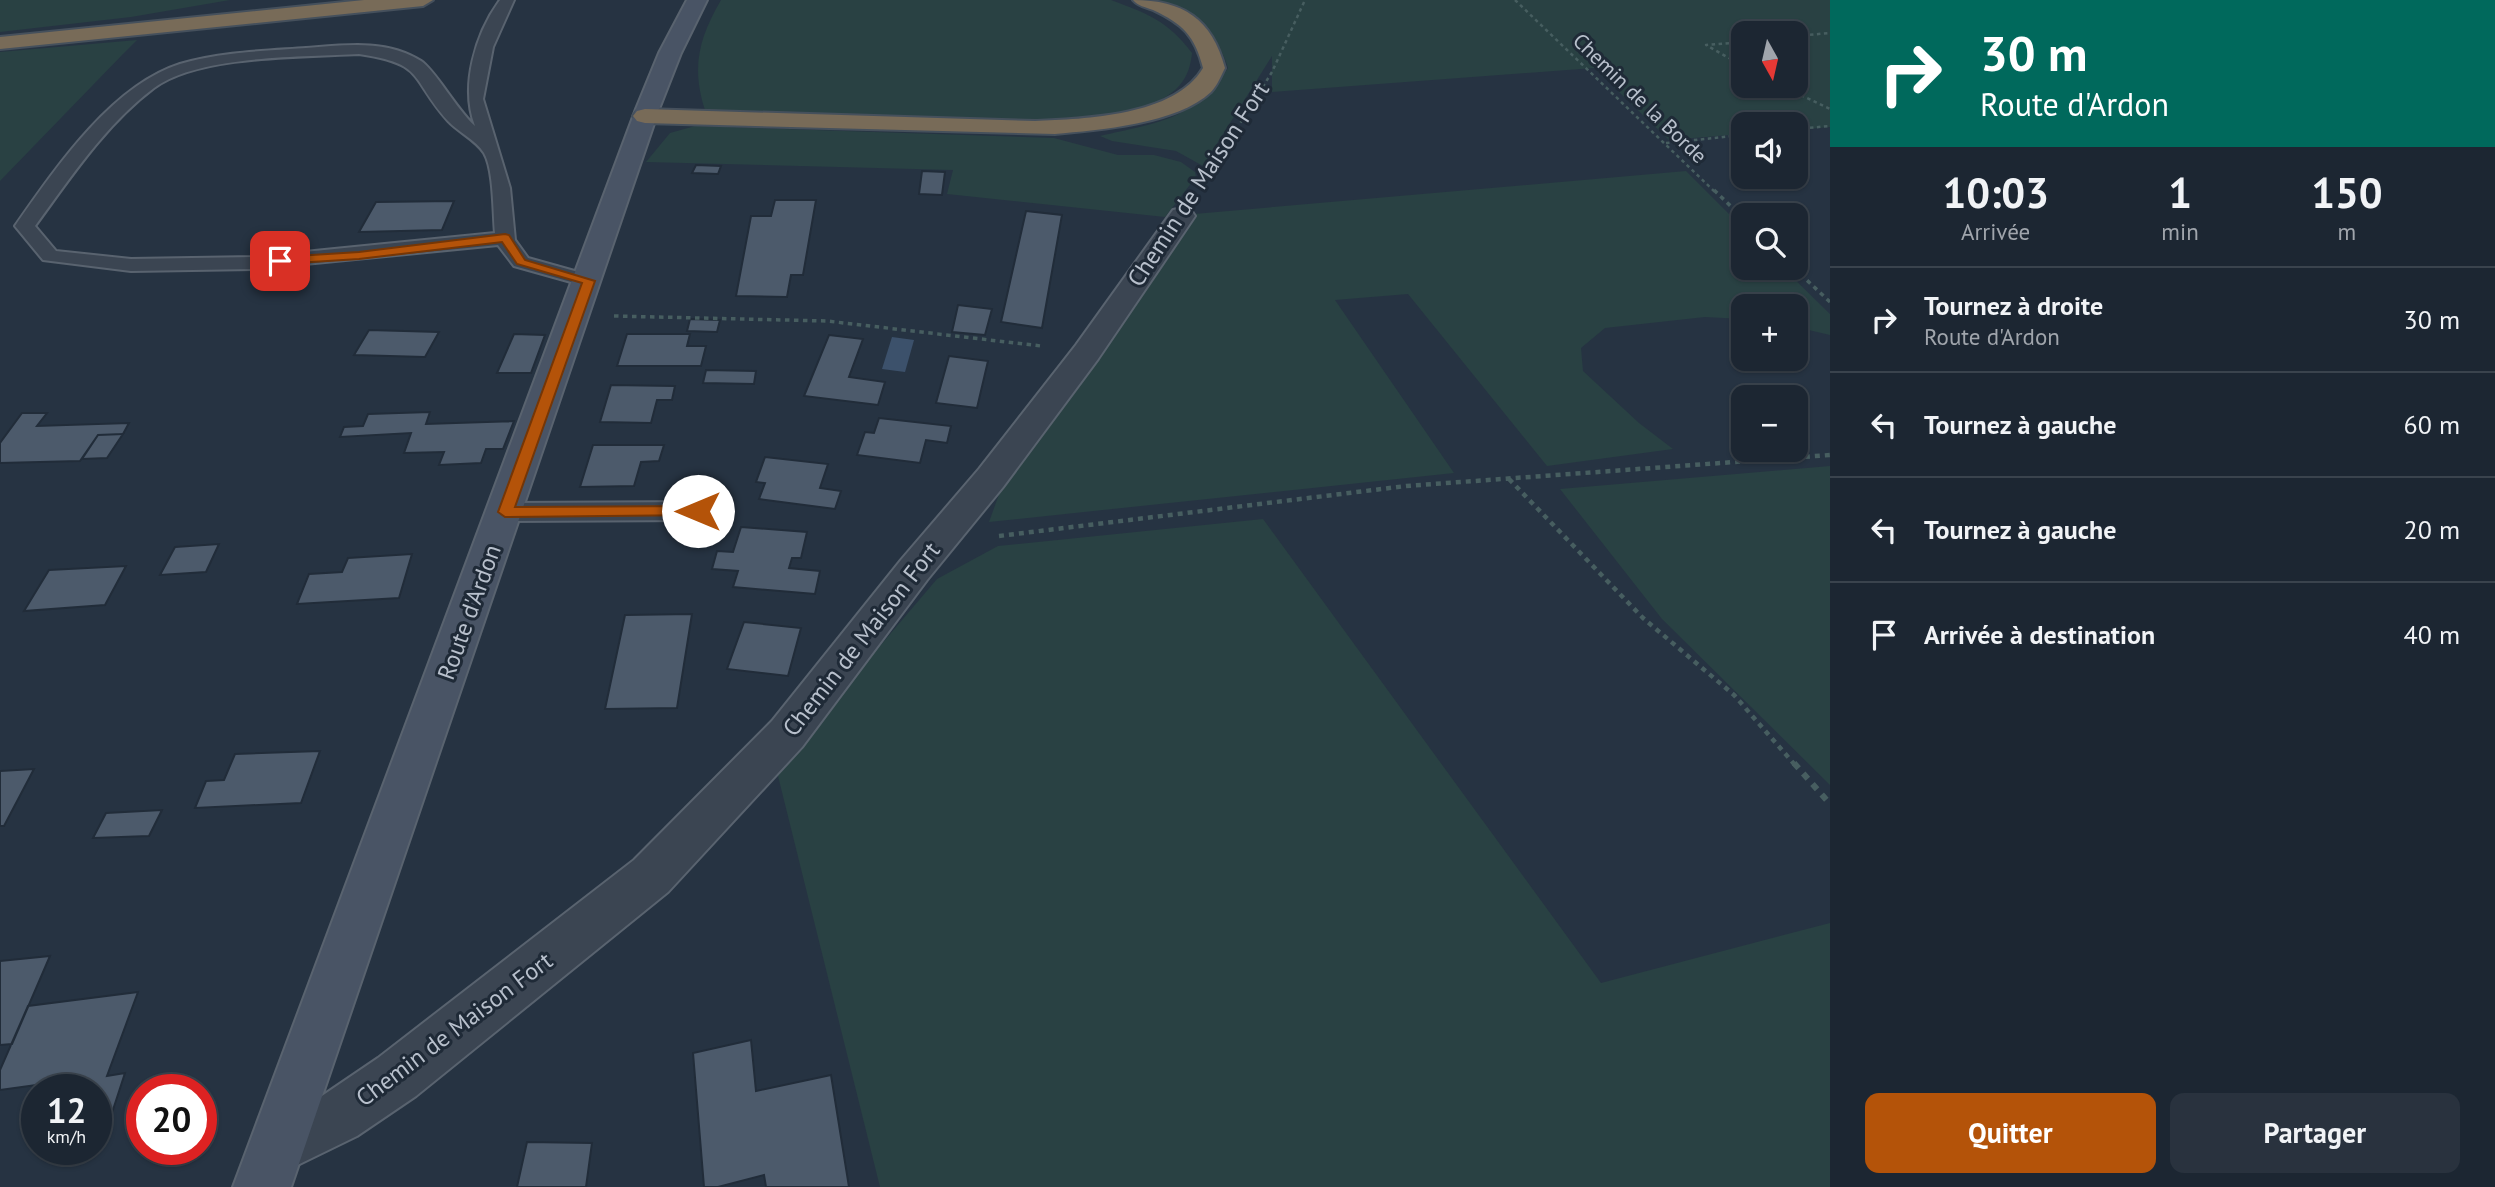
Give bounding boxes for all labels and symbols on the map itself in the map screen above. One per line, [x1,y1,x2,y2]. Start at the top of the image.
north arrow [1731,21,1808,98]
street label: Chemin de la Borde [1567,27,1713,169]
street label: Chemin de Maison Fort [1120,76,1276,292]
pin [250,231,310,291]
position arrow [661,474,735,548]
street label: Chemin de Maison Fort [775,536,947,742]
street label: Route d'Ardon [430,540,508,684]
street label: Chemin de Maison Fort [350,945,558,1113]
speed limit sign: 20 [126,1074,217,1165]

